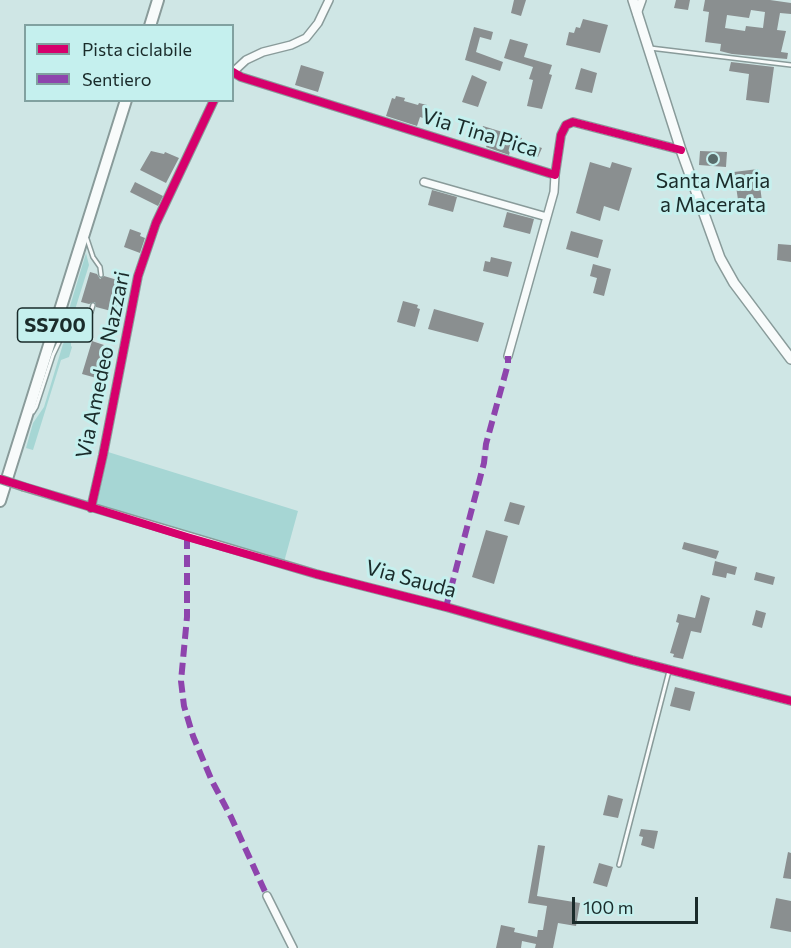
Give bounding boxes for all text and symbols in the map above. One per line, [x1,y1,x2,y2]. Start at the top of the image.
legend [24,24,234,102]
text: Pista ciclabile [82,38,192,60]
text: Sentiero [82,68,152,90]
street label: Via Tina Pica [419,103,541,163]
marker: Santa Maria a Macerata [706,152,720,166]
place label: Santa Maria a Macerata [656,168,770,218]
street label: Via Amedeo Nazzari [71,269,135,461]
road number: SS700 [17,308,92,342]
street label: Via Sauda [363,555,459,603]
scale bar [575,885,701,923]
text: 100 m [583,896,633,918]

